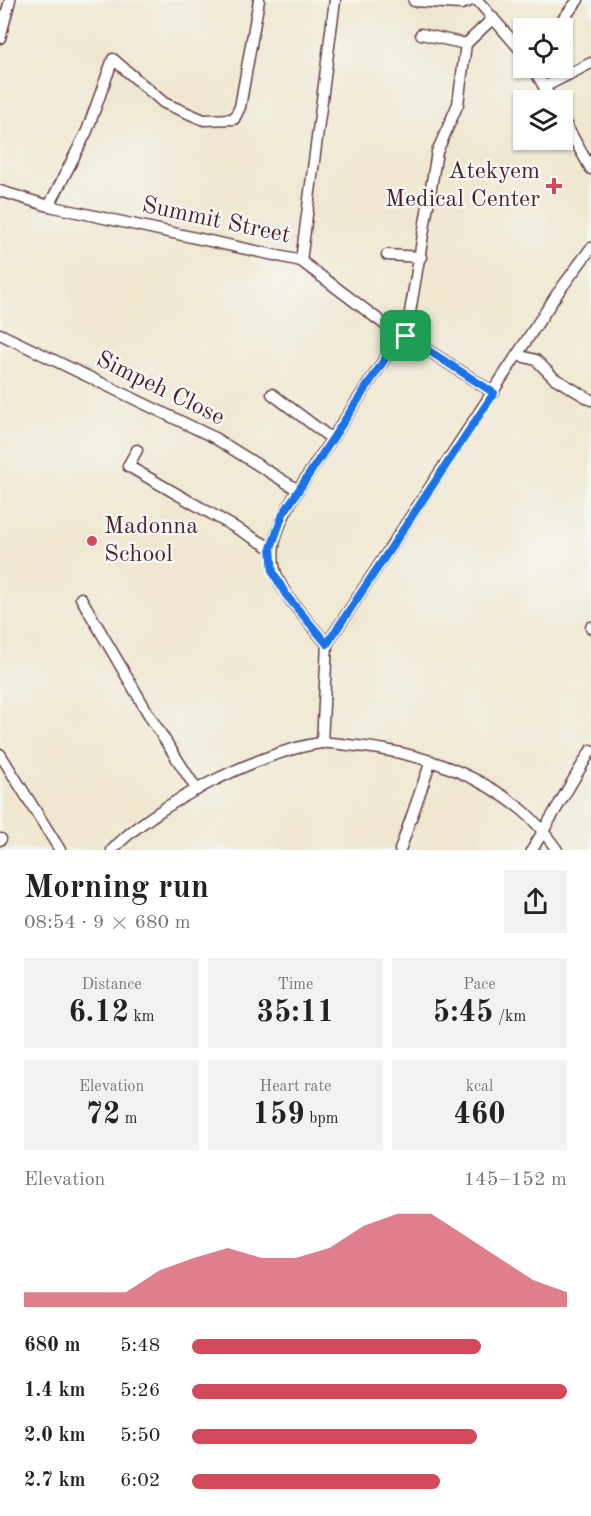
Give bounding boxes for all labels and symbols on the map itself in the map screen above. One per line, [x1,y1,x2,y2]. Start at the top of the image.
place label: Atekyem Medical Center [385,160,540,212]
marker: Atekyem Medical Center [545,177,563,195]
street label: Summit Street [140,194,292,248]
pin [380,310,431,361]
street label: Simpeh Close [92,348,228,430]
place label: Madonna School [104,515,198,567]
marker: Madonna School [85,534,99,548]

